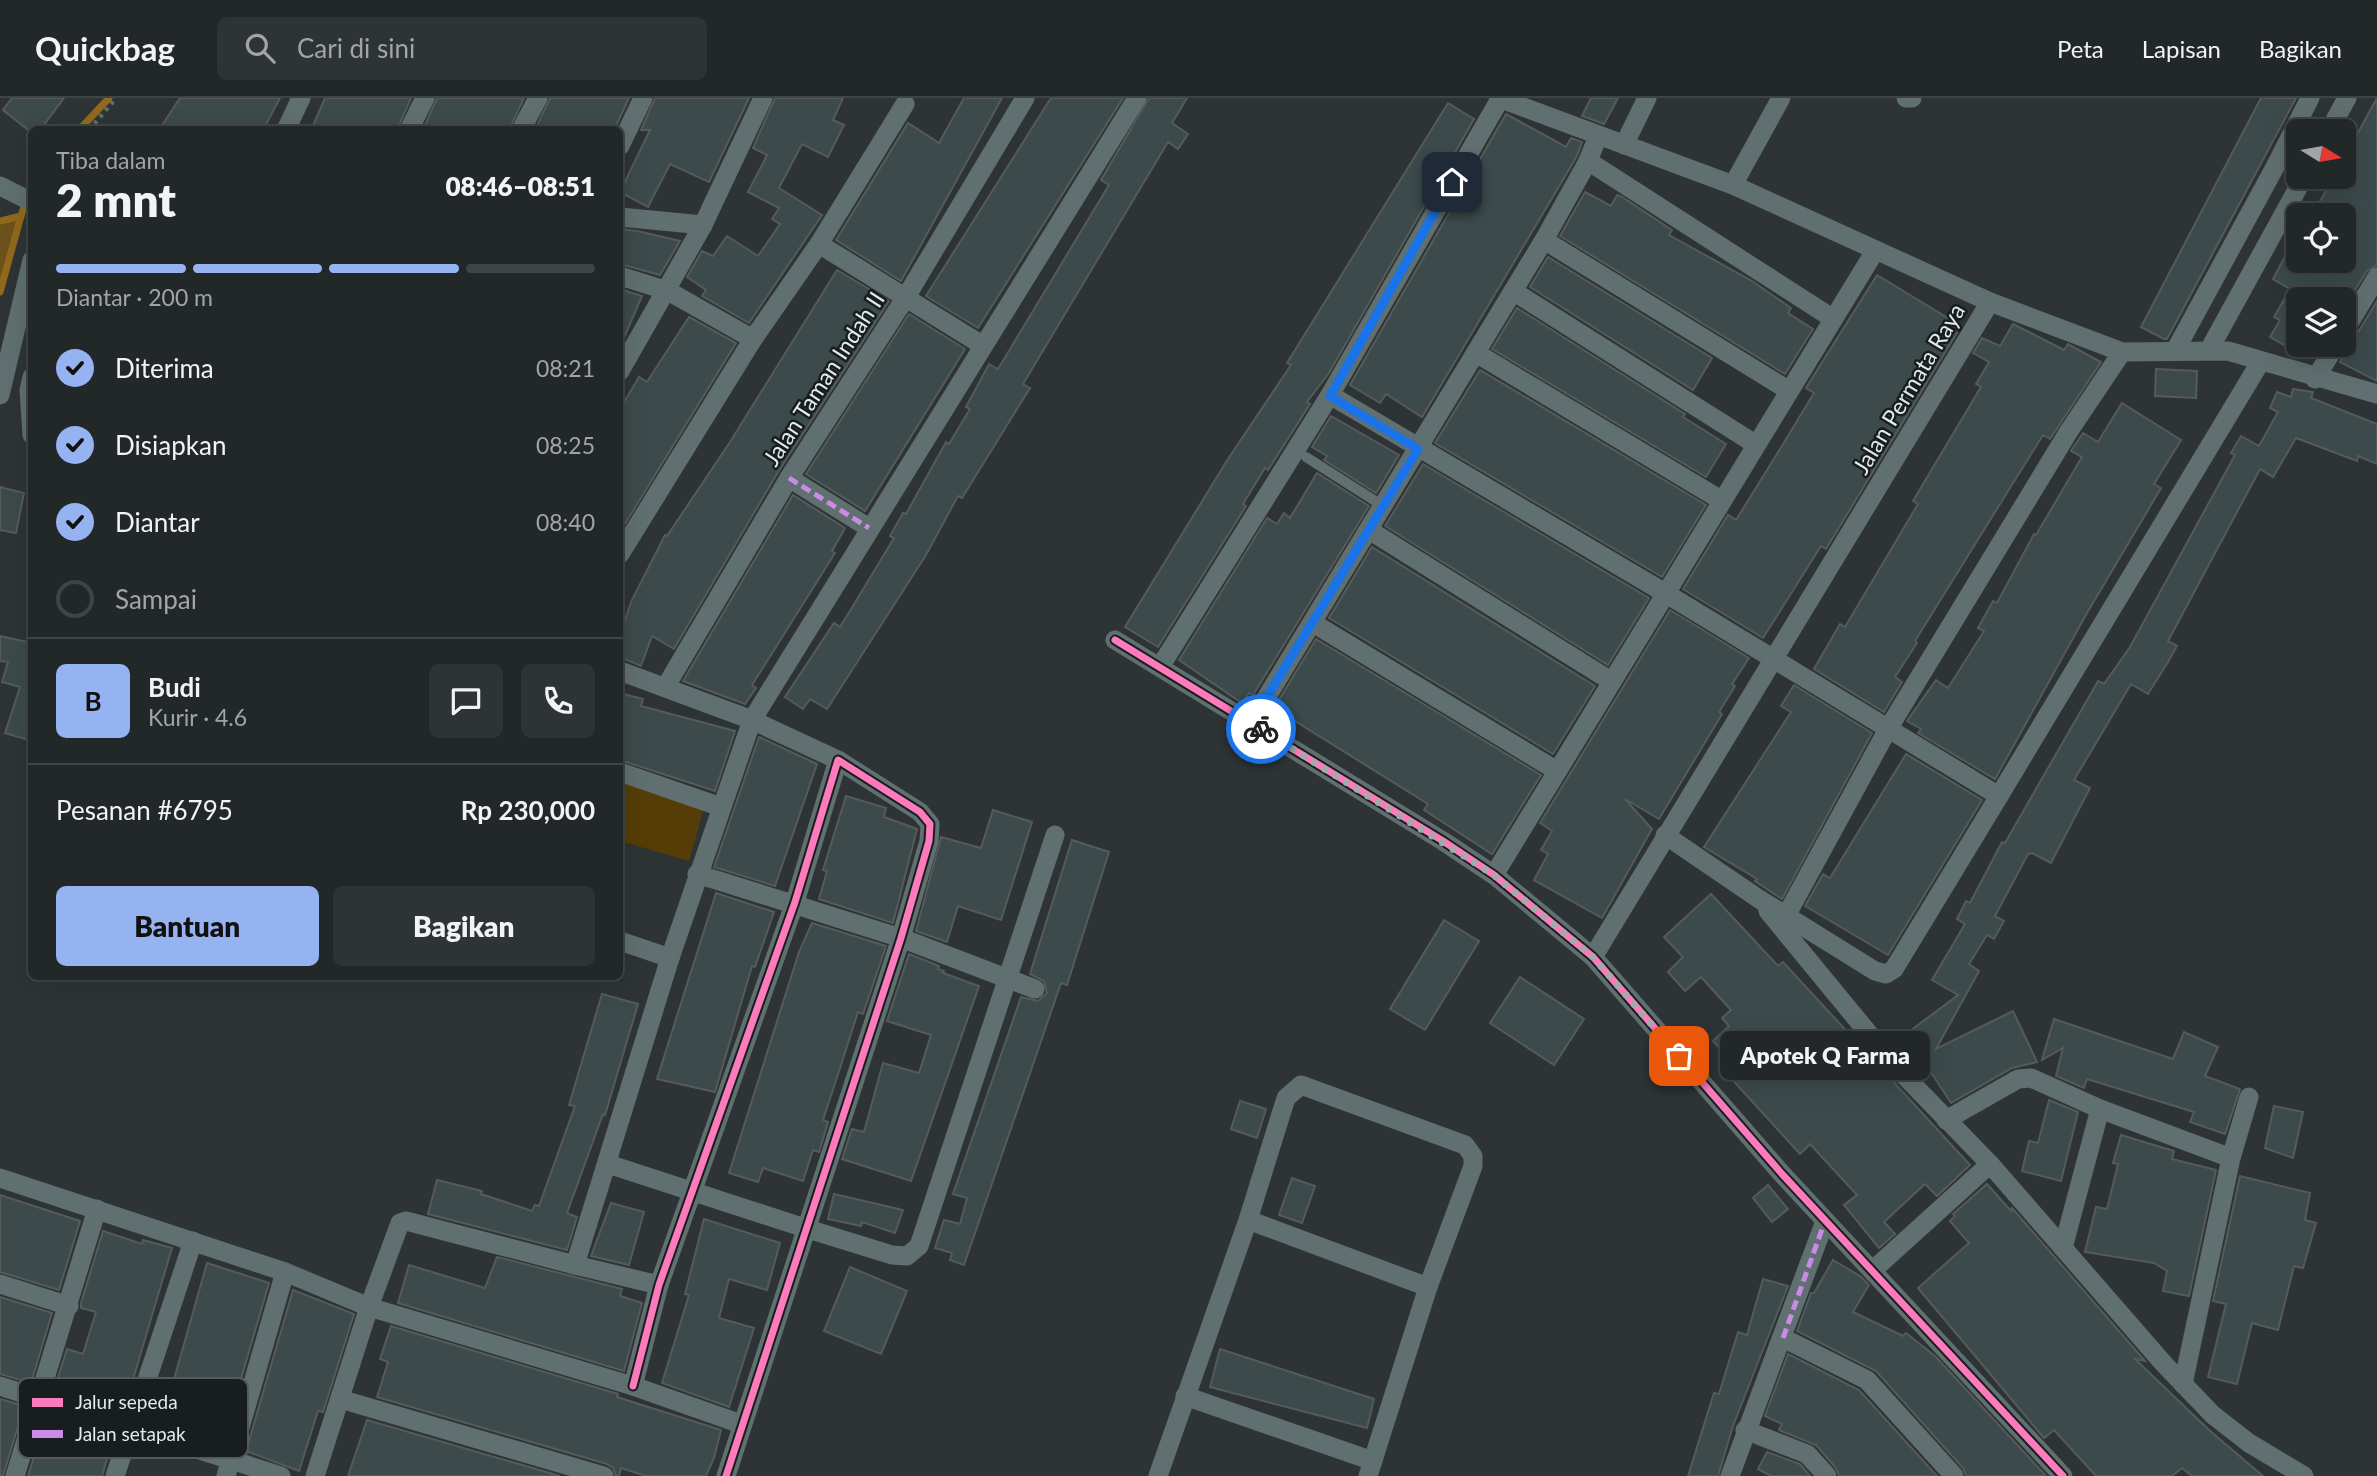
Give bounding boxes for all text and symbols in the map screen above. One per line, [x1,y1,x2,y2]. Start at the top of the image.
search box [217,17,707,80]
text: Quickbag [35,28,175,68]
icon: search [241,29,279,67]
text: Cari di sini [297,32,415,64]
text: Peta [2057,34,2104,63]
text: Lapisan [2142,34,2221,63]
text: Bagikan [2259,34,2342,63]
north arrow [2286,119,2356,189]
map controls [2286,119,2356,357]
text: Tiba dalam [56,146,165,174]
pin [1422,152,1482,212]
icon: home [1433,163,1471,201]
text: 08:46–08:51 [445,170,595,202]
text: 2 mnt [56,172,176,227]
button: locate [2286,203,2356,273]
text: Diantar · 200 m [56,283,213,311]
street label: Jalan Taman Indah II [756,286,890,471]
button: layers [2286,287,2356,357]
street label: Jalan Permata Raya [1846,298,1970,479]
icon: check [56,349,94,387]
text: Diterima [115,352,214,384]
text: 08:21 [536,354,595,382]
icon: check [56,426,94,464]
text: Disiapkan [115,429,226,461]
text: 08:25 [536,431,595,459]
icon: check [56,503,94,541]
text: Diantar [115,506,200,538]
text: 08:40 [536,508,595,536]
text: Sampai [115,583,197,615]
button: chat [429,664,503,738]
button: phone [521,664,595,738]
text: Budi [148,671,201,703]
text: B [84,685,102,717]
courier [1226,694,1296,764]
text: Kurir · 4.6 [148,703,247,731]
icon: bike [1242,710,1280,748]
text: Pesanan #6795 [56,794,233,826]
text: Rp 230,000 [461,794,595,826]
button: Bantuan [56,886,319,966]
button: Bagikan [333,886,595,966]
pin [1649,1026,1709,1086]
callout: Apotek Q Farma [1721,1032,1931,1080]
icon: bag [1660,1037,1698,1075]
text: Apotek Q Farma [1740,1041,1910,1069]
legend [18,1378,248,1458]
text: Jalur sepeda [75,1390,178,1413]
text: Jalan setapak [75,1422,186,1445]

